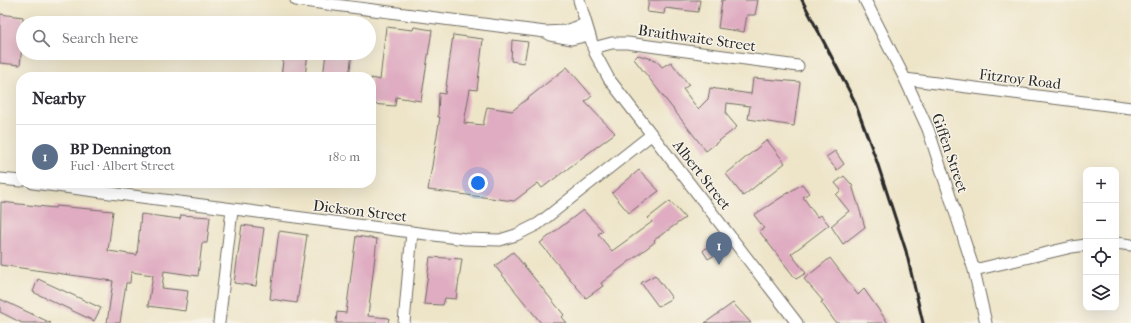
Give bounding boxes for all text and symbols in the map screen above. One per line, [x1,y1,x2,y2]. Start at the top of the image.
search box [16,16,376,60]
street label: Braithwaite Street [637,21,758,55]
icon: search [30,27,52,49]
text: Search here [62,29,138,47]
street label: Fitzroy Road [978,65,1063,93]
text: Nearby [32,88,86,108]
street label: Giffen Street [928,111,972,196]
street label: Albert Street [669,136,735,214]
text: BP Dennington [70,140,171,158]
text: 1 [43,149,47,164]
text: 180 m [328,149,360,164]
text: Fuel · Albert Street [70,158,175,173]
map controls [1083,167,1119,311]
button: + [1083,167,1119,203]
your location [468,173,488,193]
street label: Dickson Street [312,196,409,226]
button: − [1083,203,1119,239]
pin: 1 [706,232,732,265]
button: locate [1083,239,1119,275]
button: layers [1083,275,1119,311]

